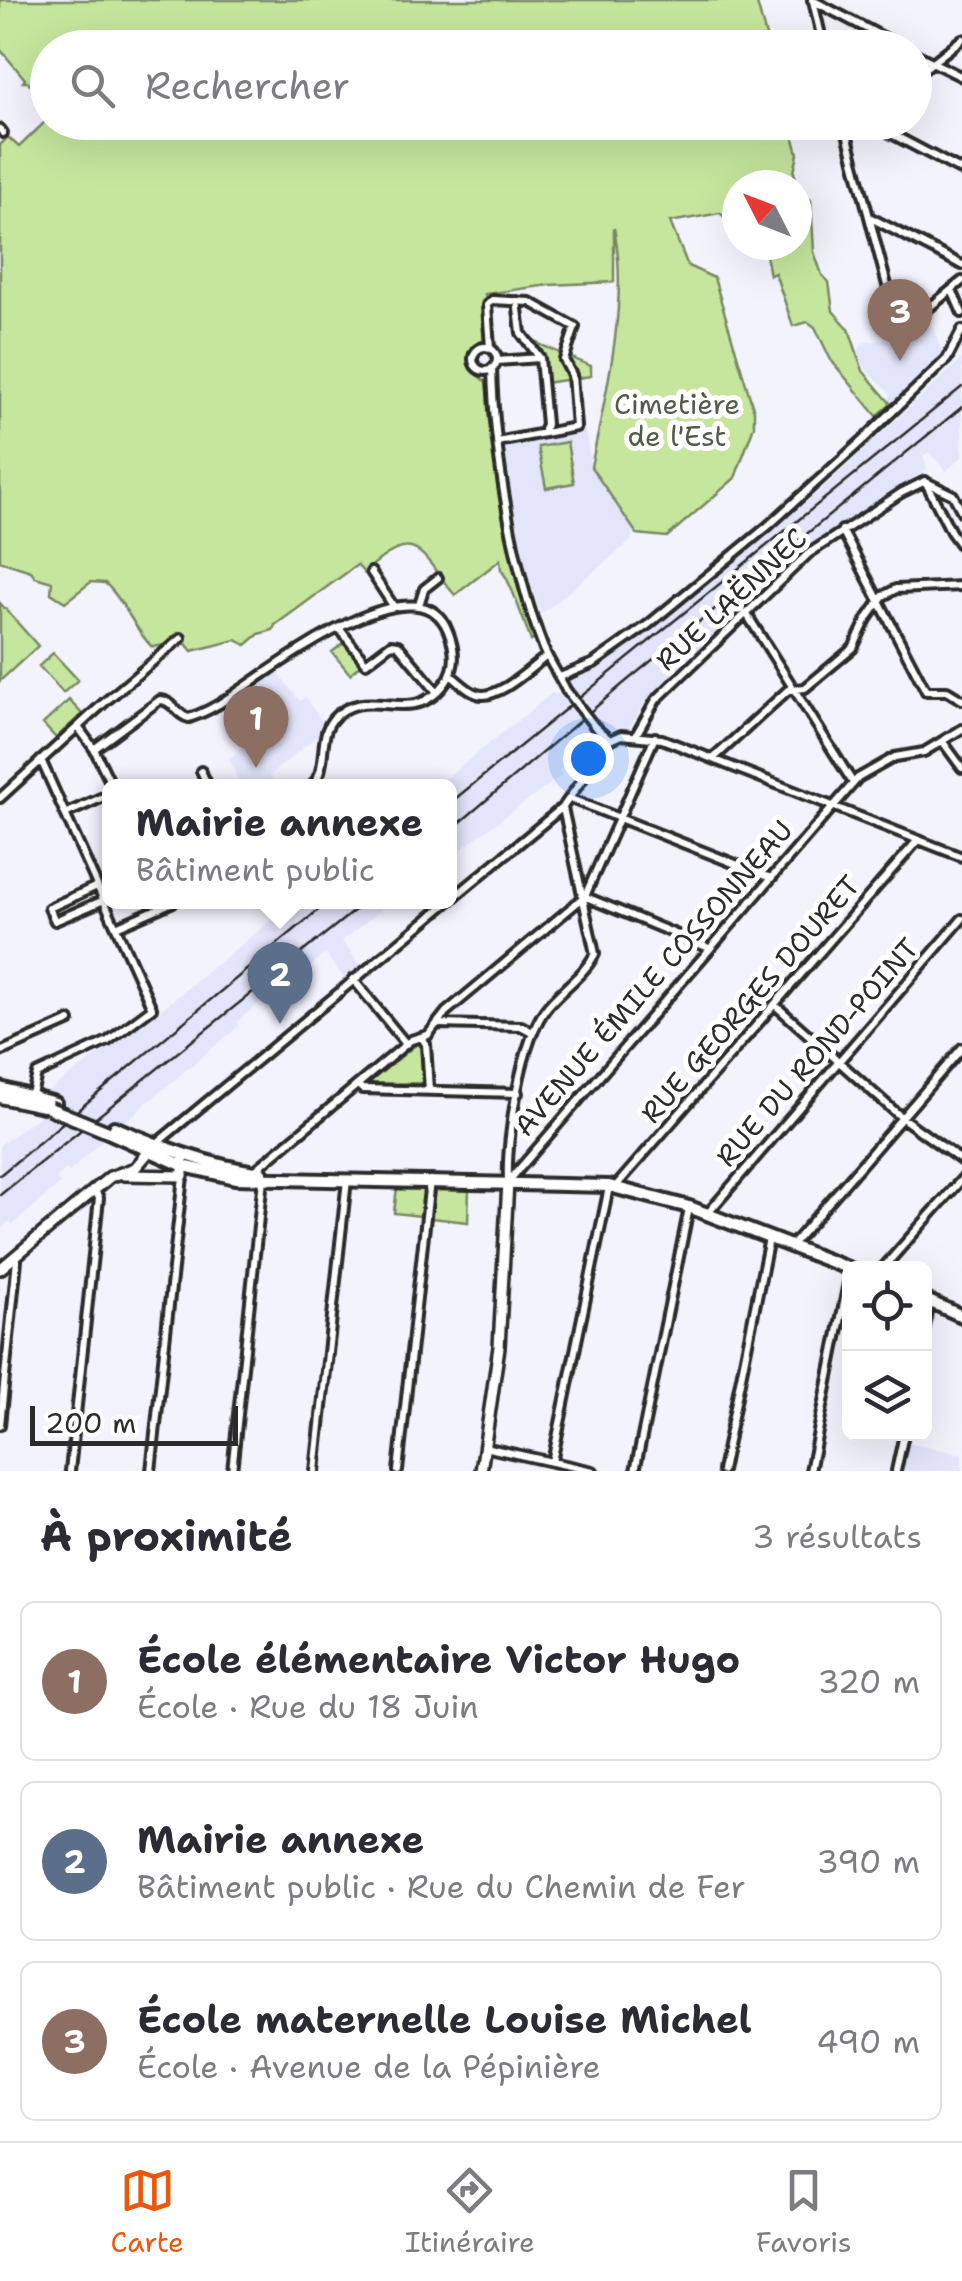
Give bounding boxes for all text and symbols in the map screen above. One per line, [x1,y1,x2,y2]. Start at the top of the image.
search box [30,30,932,140]
icon: search [65,58,120,113]
text: Rechercher [145,60,350,111]
north arrow [722,170,812,260]
pin: 3 [868,278,932,361]
park label: Cimetière de l'Est [614,385,740,455]
street label: RUE LAËNNEC [647,519,815,679]
pin: 1 [224,686,288,768]
your location [563,733,614,784]
popup [102,779,457,909]
text: Mairie annexe [136,797,423,848]
street label: AVENUE ÉMILE COSSONNEAU [505,812,801,1144]
text: Bâtiment public [136,848,375,891]
street label: RUE GEORGES DOURET [632,867,868,1131]
street label: RUE DU ROND-POINT [707,930,927,1174]
pin: 2 [248,942,312,1024]
map controls [842,1261,932,1441]
button: locate [842,1261,932,1351]
button: layers [842,1351,932,1441]
scale bar [30,1401,238,1446]
text: 200 m [45,1404,136,1442]
text: À proximité [40,1508,293,1564]
text: 3 résultats [752,1515,922,1558]
text: École élémentaire Victor Hugo [137,1634,740,1685]
text: 1 [67,1660,82,1703]
text: 320 m [817,1660,920,1703]
text: École · Rue du 18 Juin [137,1685,479,1728]
text: Mairie annexe [137,1814,424,1865]
text: 2 [63,1840,86,1883]
text: 390 m [817,1840,920,1883]
text: Bâtiment public · Rue du Chemin de Fer [137,1865,746,1908]
text: École maternelle Louise Michel [137,1994,752,2045]
text: 3 [63,2020,86,2063]
text: 490 m [816,2020,920,2063]
text: École · Avenue de la Pépinière [137,2045,601,2088]
tab: Carte [110,2163,184,2261]
tab: Itinéraire [405,2163,535,2261]
tab: Favoris [756,2163,852,2261]

